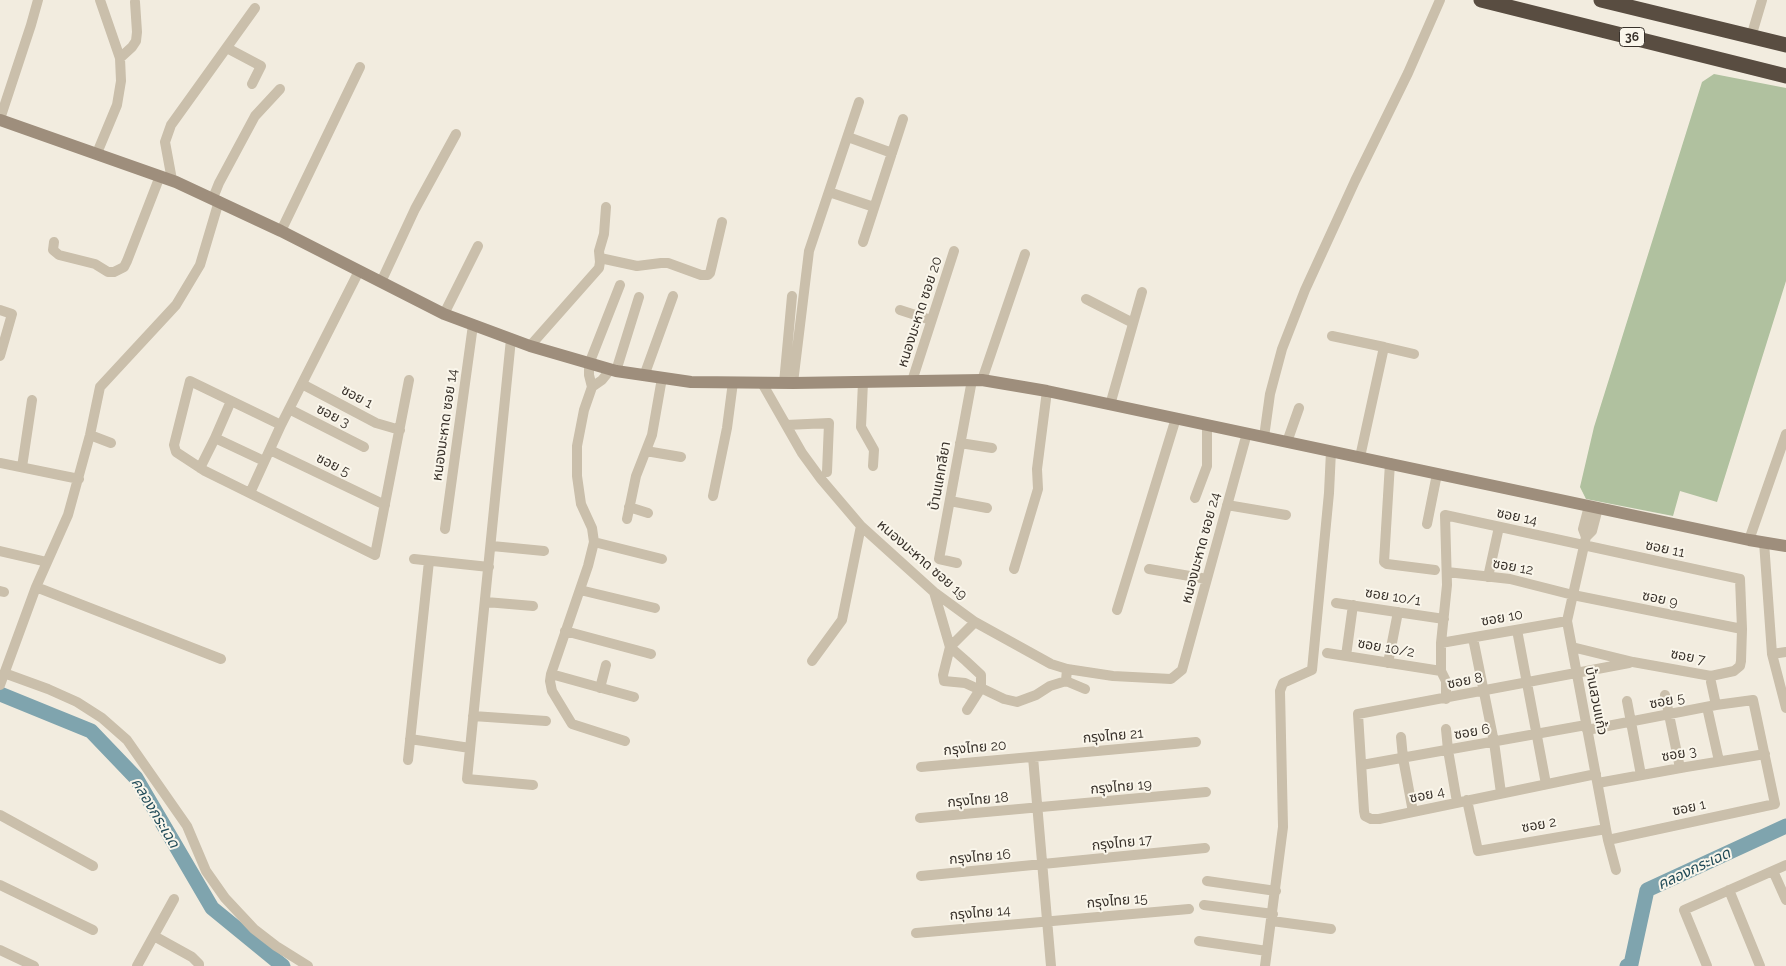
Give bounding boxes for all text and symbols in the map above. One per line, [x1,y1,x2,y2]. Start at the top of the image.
road number: 36 [1620,28,1644,46]
street label: หนองมะหาด ซอย 20 [894,255,946,369]
street label: หนองมะหาด ซอย 14 [429,368,461,482]
street label: ซอย 1 [338,382,376,412]
street label: ซอย 3 [314,401,352,431]
street label: บ้านแคทลียา [926,440,954,512]
street label: ซอย 5 [313,450,353,480]
street label: หนองมะหาด ซอย 24 [1178,491,1224,605]
street label: ซอย 14 [1495,504,1539,530]
street label: หนองมะหาด ซอย 19 [874,516,970,604]
street label: ซอย 11 [1644,537,1686,561]
street label: ซอย 12 [1491,555,1535,579]
street label: ซอย 10/1 [1364,584,1422,610]
street label: ซอย 9 [1641,587,1679,611]
street label: ซอย 10 [1480,606,1524,630]
street label: ซอย 10/2 [1356,635,1416,661]
street label: ซอย 7 [1669,645,1707,669]
street label: บ้านสวนแก้ว [1581,665,1611,737]
street label: ซอย 8 [1446,669,1484,693]
street label: ซอย 5 [1648,689,1686,713]
street label: ซอย 6 [1453,721,1491,743]
street label: กรุงไทย 21 [1082,725,1144,747]
street label: กรุงไทย 20 [943,737,1007,759]
street label: ซอย 3 [1660,743,1698,765]
water label: คลองกระเฉด [127,775,183,851]
street label: กรุงไทย 19 [1090,776,1152,798]
street label: ซอย 4 [1408,783,1446,807]
street label: กรุงไทย 18 [947,789,1009,811]
street label: ซอย 1 [1671,796,1707,820]
street label: ซอย 2 [1520,814,1558,836]
street label: กรุงไทย 17 [1091,831,1153,855]
water label: คลองกระเฉด [1655,844,1733,894]
street label: กรุงไทย 16 [948,846,1012,868]
street label: กรุงไทย 15 [1086,890,1148,912]
street label: กรุงไทย 14 [949,902,1011,924]

